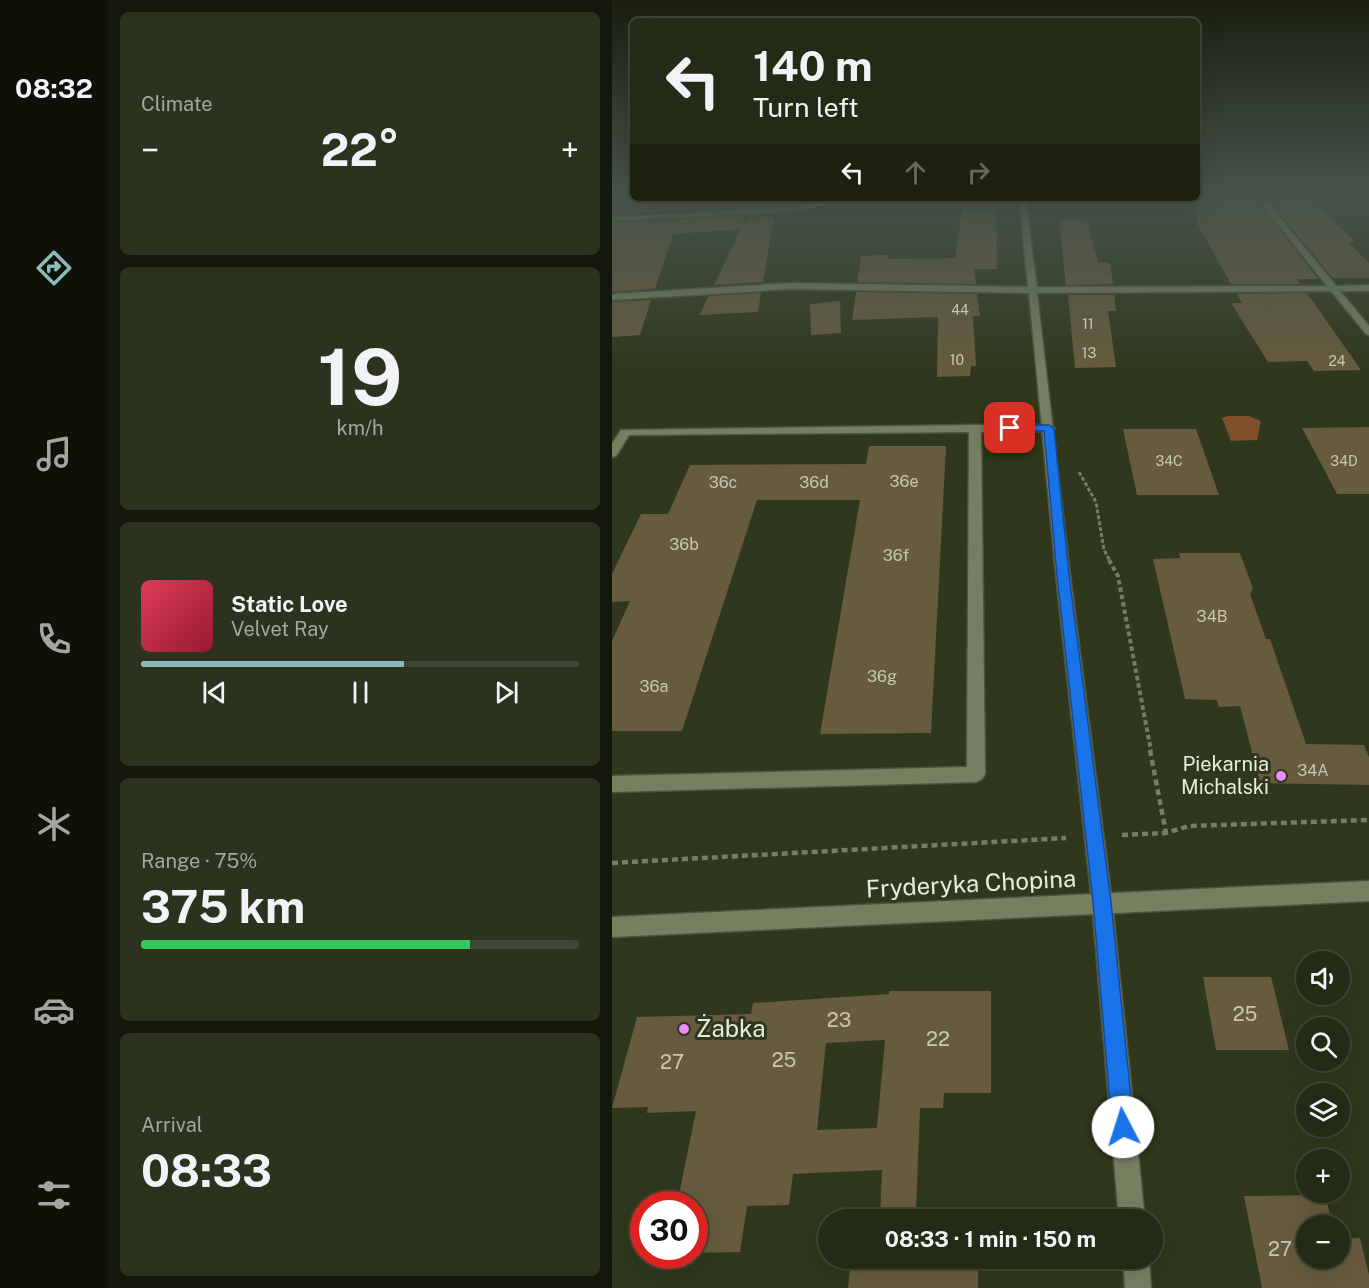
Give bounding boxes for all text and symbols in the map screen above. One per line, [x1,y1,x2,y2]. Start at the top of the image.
text: 140 m [753,41,873,90]
icon: left [654,42,732,120]
text: 08:32 [15,72,93,104]
text: Turn left [753,91,859,123]
text: Climate [141,92,213,116]
text: 22° [321,123,399,176]
text: − [141,131,159,169]
text: + [561,131,579,169]
icon: left [836,156,869,189]
icon: ahead [899,156,932,189]
icon: right [962,156,995,189]
icon: directions [33,247,75,289]
house number: 44 [951,302,969,318]
house number: 11 [1082,316,1094,332]
text: 19 [318,331,402,423]
house number: 13 [1082,345,1096,361]
house number: 10 [950,352,964,368]
house number: 24 [1328,353,1346,369]
pin [984,402,1035,453]
icon: arrive [993,411,1026,444]
text: km/h [336,416,384,440]
icon: music [33,433,75,475]
house number: 34C [1155,453,1183,469]
house number: 34D [1330,453,1358,469]
house number: 36e [890,472,919,491]
house number: 36c [709,473,737,492]
house number: 36d [799,473,829,492]
house number: 36b [669,535,699,554]
house number: 36f [883,546,909,565]
text: Static Love [231,591,348,617]
house number: 34B [1197,607,1227,626]
text: Velvet Ray [231,617,329,641]
icon: phone [33,618,75,660]
house number: 36g [867,667,897,686]
icon: previous [198,676,231,709]
icon: pause [344,676,377,709]
icon: next [490,676,523,709]
house number: 36a [640,677,668,696]
place label: Piekarnia Michalski [1181,752,1269,799]
house number: 34A [1297,761,1329,780]
marker: Piekarnia Michalski [1274,769,1288,783]
icon: climate [33,803,75,845]
text: Range · 75% [141,849,257,873]
street label: Fryderyka Chopina [865,864,1077,902]
text: 375 km [141,880,305,933]
map controls [1296,951,1350,1269]
button: sound [1296,951,1350,1005]
icon: car [33,989,75,1031]
house number: 25 [1233,1002,1257,1026]
house number: 23 [827,1008,851,1032]
place label: Żabka [696,1014,765,1042]
button: search [1296,1017,1350,1071]
marker: Żabka [677,1022,691,1036]
house number: 22 [926,1027,950,1051]
house number: 25 [772,1048,796,1072]
house number: 27 [660,1050,684,1074]
button: layers [1296,1083,1350,1137]
position arrow [1091,1095,1155,1159]
text: Arrival [141,1113,203,1137]
text: 08:33 [141,1144,272,1197]
button: + [1296,1149,1350,1203]
icon: filters [33,1174,75,1216]
speed limit sign: 30 [630,1191,708,1269]
button: − [1296,1215,1350,1269]
text: 08:33 · 1 min · 150 m [885,1226,1096,1252]
house number: 27 [1268,1237,1292,1261]

